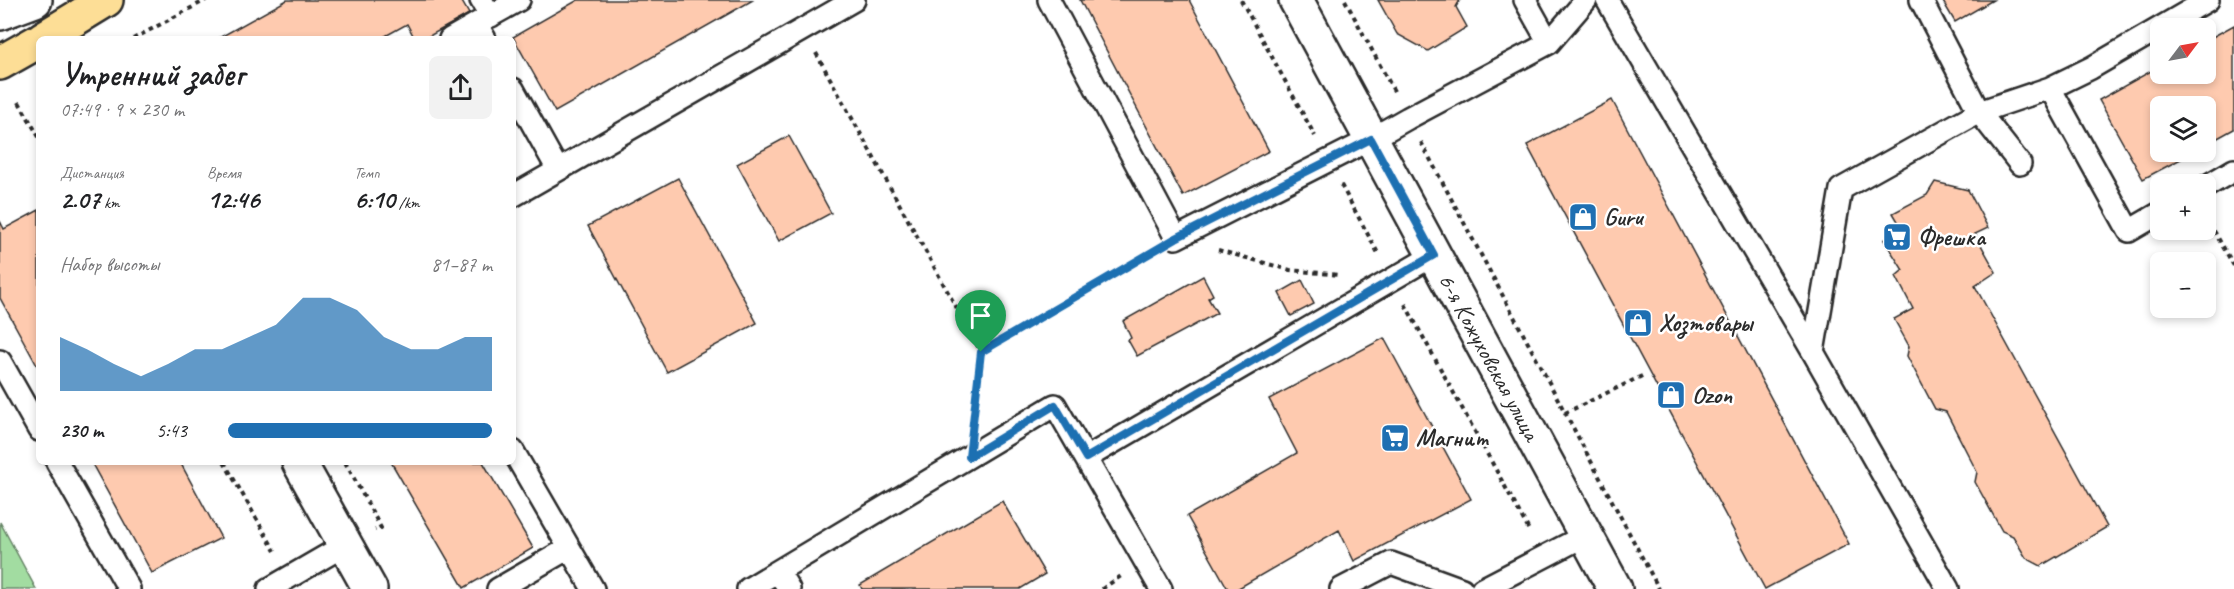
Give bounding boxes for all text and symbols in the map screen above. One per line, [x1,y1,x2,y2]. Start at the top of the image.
north arrow [2150,18,2216,84]
map controls [2150,18,2216,318]
text: Утренний забег [60,53,244,95]
button: share [429,56,492,119]
button: layers [2150,96,2216,162]
text: 07:49 · 9 × 230 m [60,97,184,122]
text: Дистанция [60,163,124,183]
text: Время [207,163,241,183]
text: Темп [354,163,380,183]
button: + [2150,174,2216,240]
text: 2.07 [60,183,100,216]
text: 12:46 [207,183,260,216]
text: 6:10 [354,183,395,216]
text: km [100,193,120,213]
text: /km [395,193,420,213]
shop icon: Guru [1567,201,1599,233]
place label: Guru [1604,202,1644,232]
supermarket icon: Фрешка [1881,221,1913,253]
place label: Фрешка [1918,222,1987,252]
text: Набор высоты [60,252,159,277]
text: 81–87 m [431,252,492,277]
button: − [2150,252,2216,318]
street label: 6-я Кожуховская улица [1432,268,1548,448]
pin [955,290,1006,352]
icon: arrive [964,299,997,332]
shop icon: Хозтовары [1622,307,1654,339]
place label: Хозтовары [1659,308,1754,339]
shop icon: Ozon [1655,379,1687,411]
place label: Ozon [1692,380,1733,410]
text: 230 m [60,418,103,443]
text: 5:43 [156,418,187,443]
supermarket icon: Магнит [1379,422,1411,454]
place label: Магнит [1416,423,1489,453]

